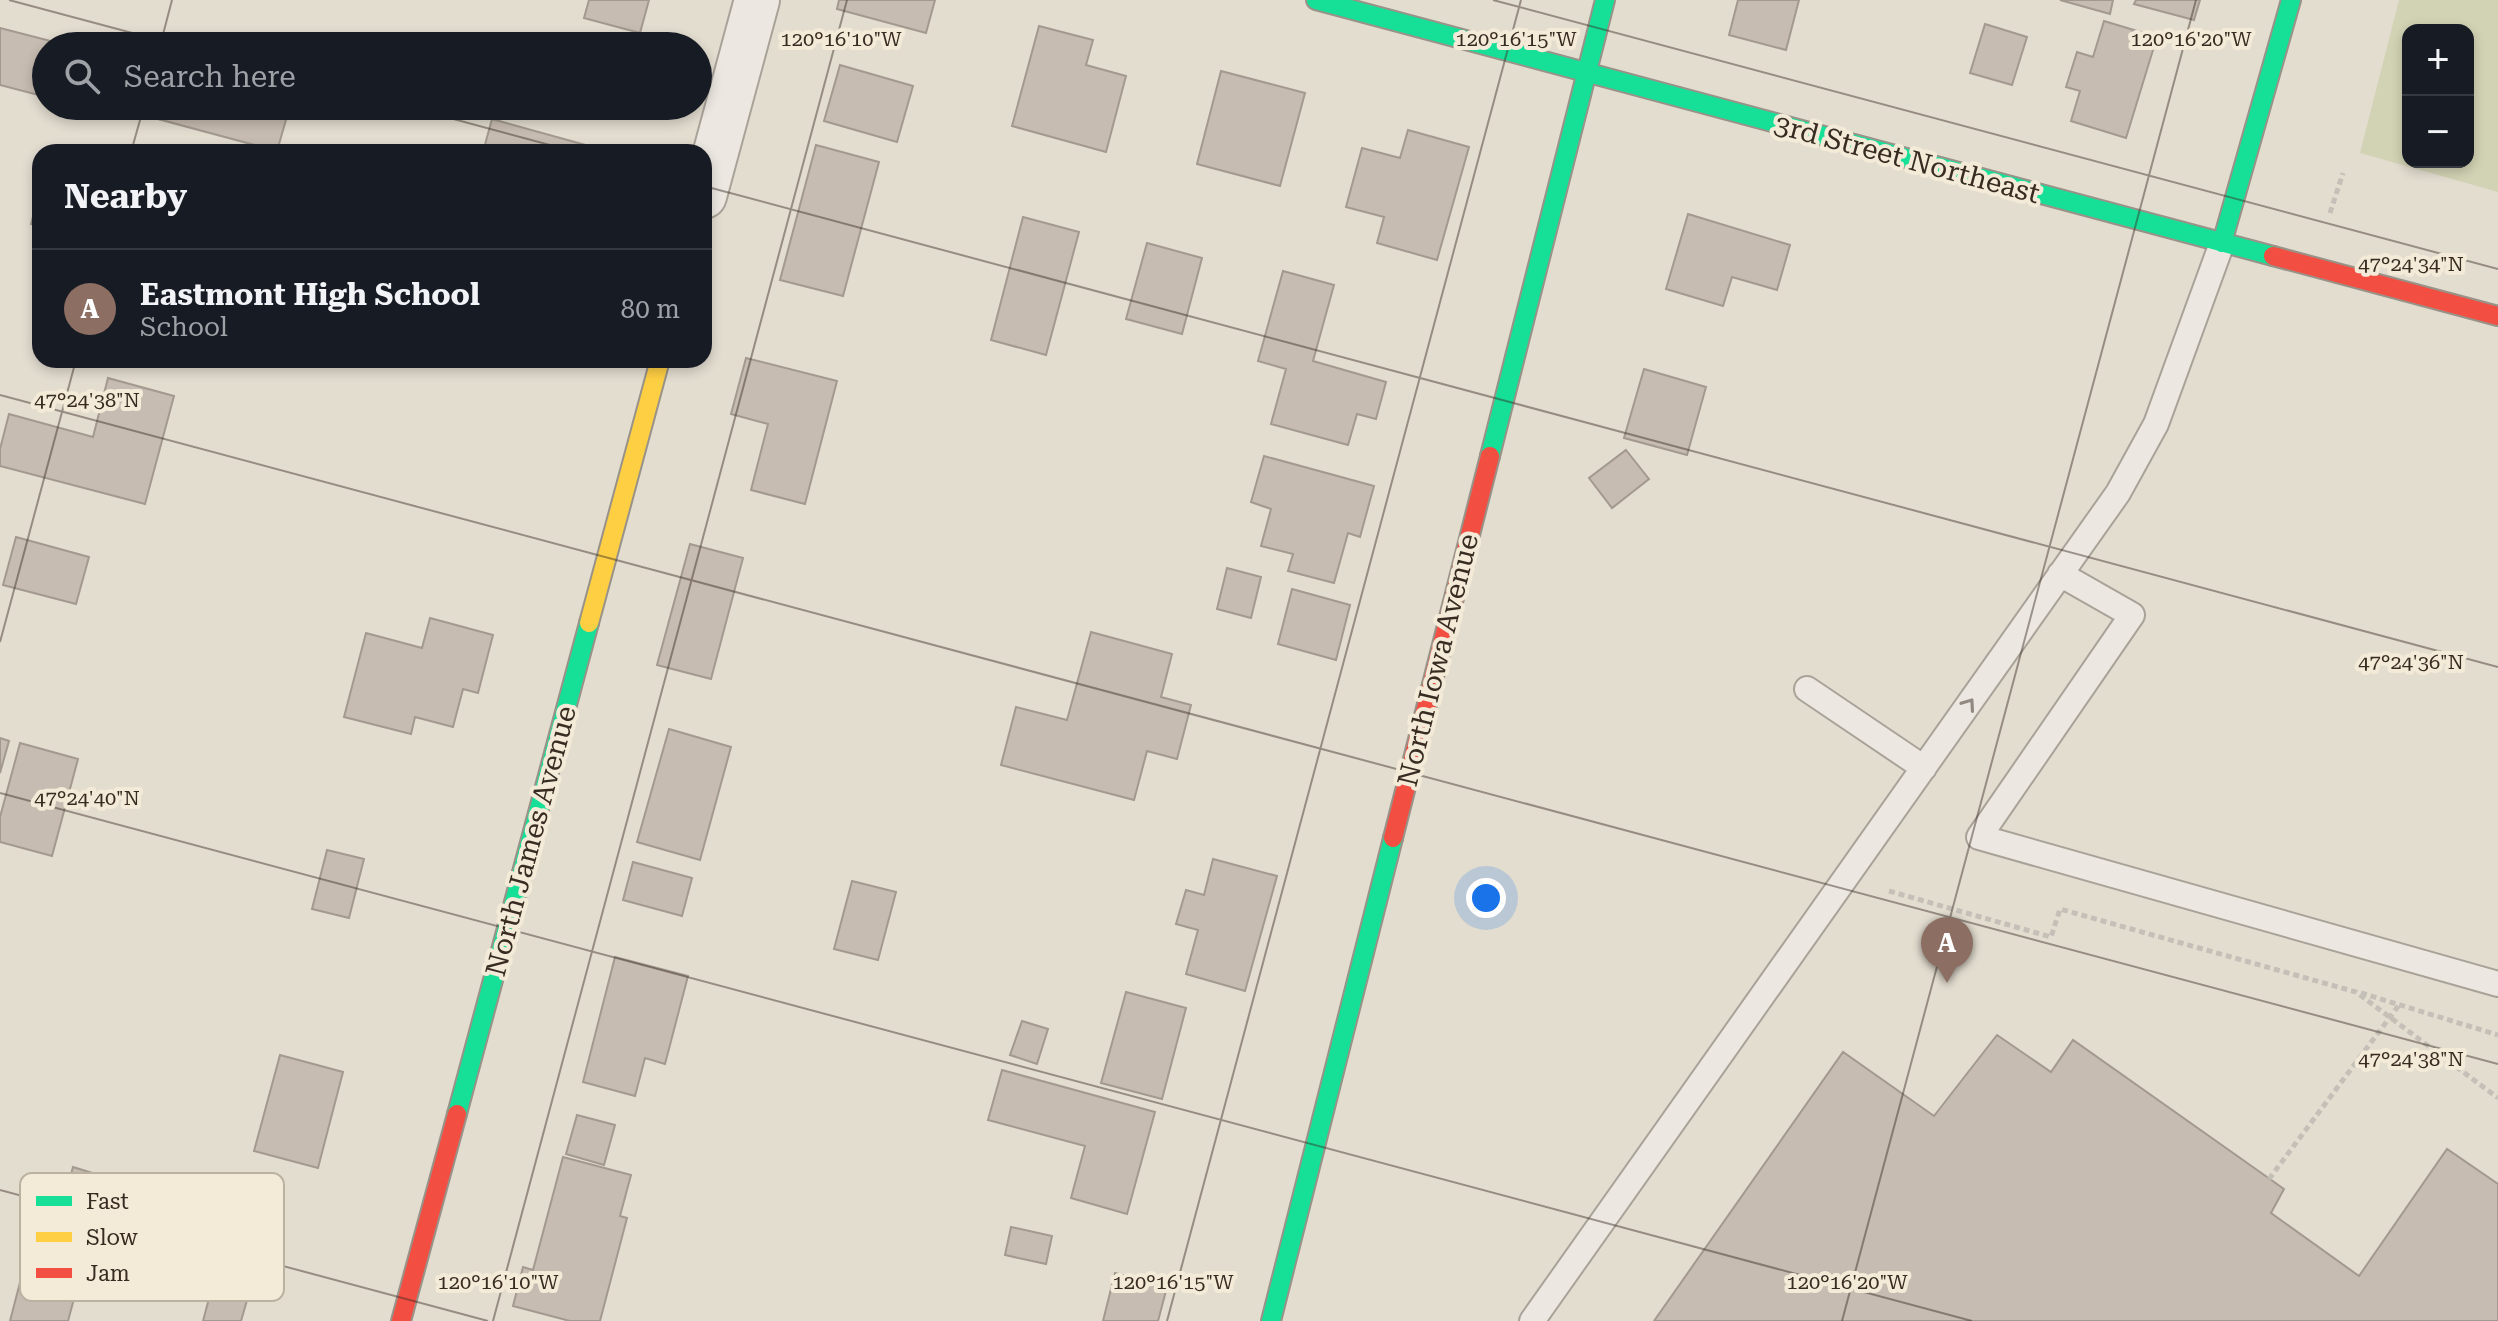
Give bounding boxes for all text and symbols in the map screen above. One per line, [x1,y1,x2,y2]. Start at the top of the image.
map controls [2402,24,2474,168]
button: + [2402,24,2474,96]
text: 120°16'10"W [780,27,902,51]
text: 120°16'15"W [1455,27,1577,51]
text: 120°16'20"W [2130,27,2252,51]
search box [32,32,712,120]
icon: search [60,54,104,98]
text: Search here [124,59,296,94]
button: − [2402,96,2474,168]
street label: 3rd Street Northeast [1771,108,2043,210]
text: Nearby [64,176,187,216]
text: 47°24'34"N [2358,252,2464,276]
text: Eastmont High School [140,277,480,312]
text: A [81,294,99,324]
text: 80 m [621,294,680,324]
text: School [140,312,228,342]
text: 47°24'38"N [34,388,140,412]
street label: North Iowa Avenue [1391,530,1485,790]
text: 47°24'36"N [2358,650,2464,674]
one-way arrow [1959,698,1974,713]
street label: North James Avenue [479,702,583,980]
text: 47°24'40"N [34,786,140,810]
your location [1466,878,1506,918]
pin: A [1921,917,1973,983]
text: 47°24'38"N [2358,1047,2464,1071]
legend [20,1173,284,1301]
text: Fast [86,1189,129,1214]
text: Slow [86,1225,139,1250]
text: Jam [86,1261,130,1286]
text: 120°16'10"W [437,1270,559,1294]
text: 120°16'15"W [1112,1270,1234,1294]
text: 120°16'20"W [1786,1270,1908,1294]

